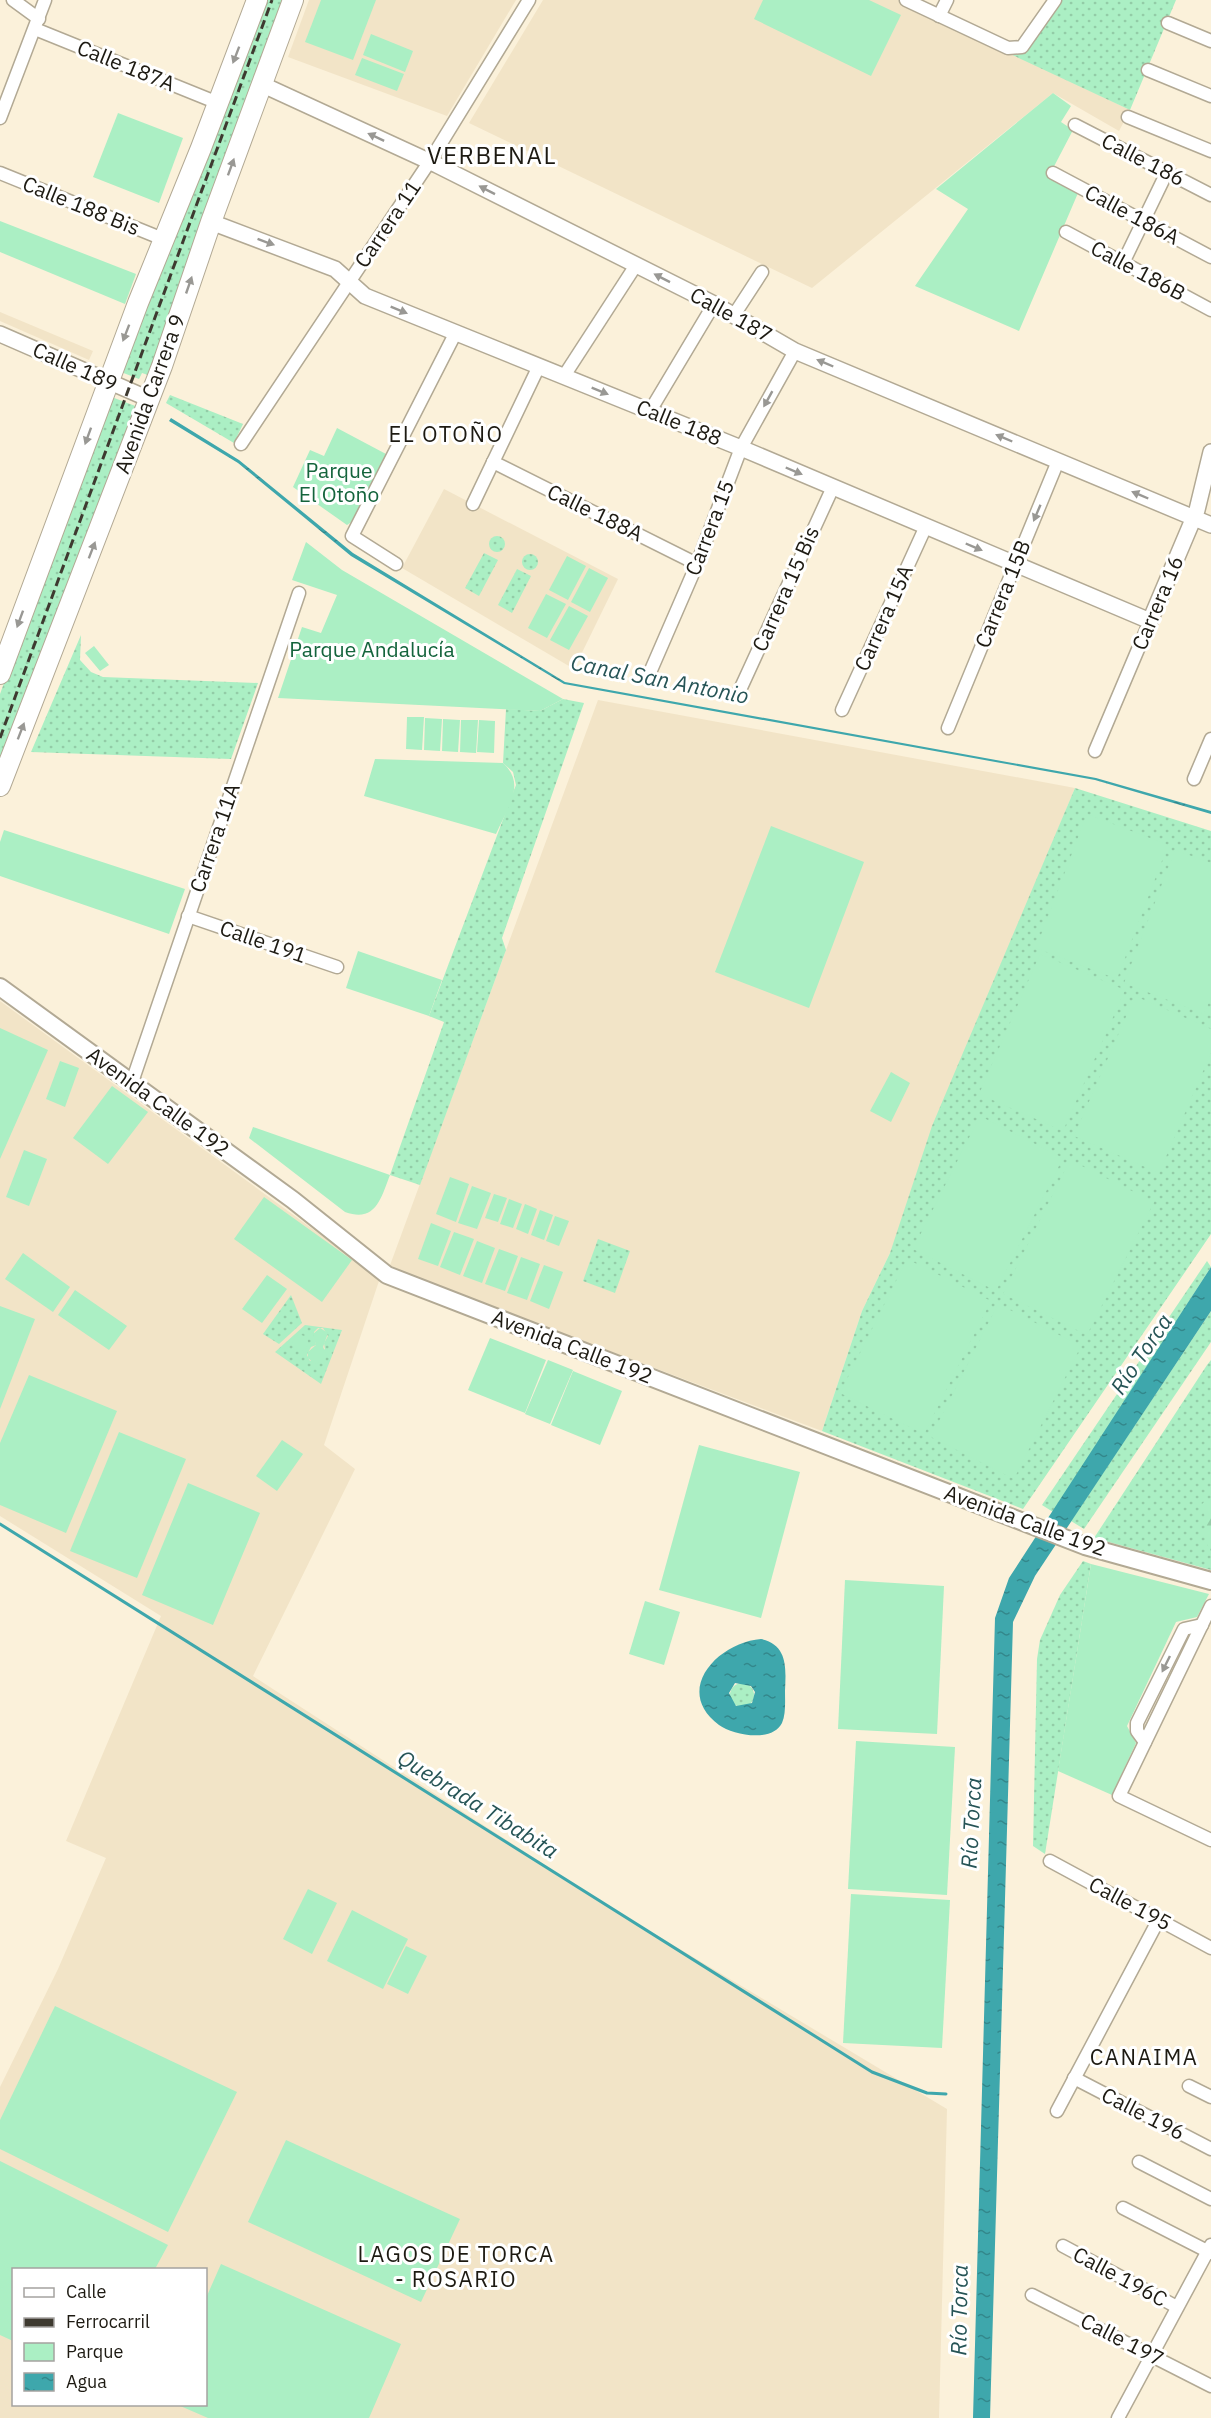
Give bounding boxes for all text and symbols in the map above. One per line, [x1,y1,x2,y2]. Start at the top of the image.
street label: Calle 187A [73,33,180,97]
one-way arrow [231,46,241,64]
street label: Calle 186 [1097,126,1190,192]
one-way arrow [367,132,385,142]
district label: VERBENAL [427,139,557,171]
one-way arrow [227,158,236,176]
street label: Calle 188 Bis [19,169,144,241]
street label: Carrera 11 [348,174,427,273]
street label: Calle 186A [1080,178,1185,251]
one-way arrow [479,186,496,195]
street label: Calle 186B [1086,233,1191,307]
one-way arrow [257,237,275,247]
one-way arrow [653,273,670,282]
one-way arrow [185,276,195,294]
street label: Calle 187 [685,280,778,348]
one-way arrow [391,305,409,315]
street label: Avenida Carrera 9 [107,310,191,477]
one-way arrow [121,324,131,342]
street label: Calle 189 [29,335,122,397]
one-way arrow [815,358,833,368]
one-way arrow [591,386,609,396]
one-way arrow [763,391,773,408]
street label: Calle 188 [632,392,726,452]
district label: EL OTOÑO [388,419,504,448]
one-way arrow [82,427,92,445]
one-way arrow [995,433,1013,443]
park label: Parque El Otoño [299,456,379,508]
one-way arrow [786,466,803,475]
street label: Carrera 15 [678,476,740,579]
street label: Calle 188A [543,477,648,547]
one-way arrow [1131,490,1149,499]
one-way arrow [1032,504,1042,522]
street label: Carrera 15 Bis [745,522,825,656]
street label: Carrera 15B [968,536,1036,652]
one-way arrow [88,541,97,559]
one-way arrow [965,542,983,552]
street label: Carrera 16 [1125,551,1190,654]
street label: Carrera 15A [847,560,919,675]
one-way arrow [15,610,24,628]
park label: Parque Andalucía [289,635,455,663]
water label: Canal San Antonio [569,647,752,710]
one-way arrow [16,722,26,740]
street label: Carrera 11A [182,779,246,896]
street label: Calle 191 [216,913,310,969]
street label: Avenida Calle 192 [82,1040,236,1163]
street label: Avenida Calle 192 [488,1303,657,1390]
water label: Río Torca [1103,1308,1178,1400]
street label: Avenida Calle 192 [941,1478,1110,1562]
one-way arrow [1162,1656,1171,1673]
water label: Quebrada Tibabita [392,1742,564,1865]
water label: Río Torca [954,1777,987,1869]
street label: Calle 195 [1084,1870,1177,1937]
district label: CANAIMA [1090,2042,1198,2071]
street label: Calle 196 [1097,2080,1190,2146]
district label: LAGOS DE TORCA - ROSARIO [357,2239,555,2293]
street label: Calle 196C [1068,2240,1172,2313]
water label: Río Torca [943,2264,974,2356]
legend [12,2268,207,2406]
text: Calle [66,2280,106,2303]
street label: Calle 197 [1076,2306,1169,2372]
text: Ferrocarril [66,2310,150,2333]
text: Parque [66,2340,124,2363]
text: Agua [66,2370,107,2393]

